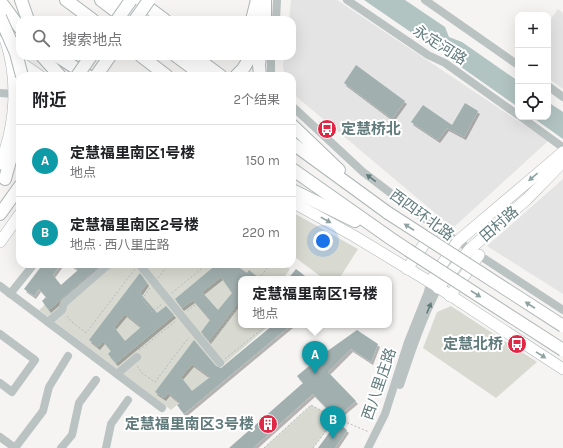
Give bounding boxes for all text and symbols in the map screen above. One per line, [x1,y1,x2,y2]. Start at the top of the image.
map controls [515,12,551,120]
button: + [515,12,551,48]
search box [16,16,296,60]
street label: 永定河路 [410,21,470,69]
icon: search [30,27,52,49]
text: 搜索地点 [62,31,122,49]
button: − [515,48,551,84]
button: locate [515,84,551,120]
text: 附近 [32,90,66,110]
text: 2个结果 [233,92,280,107]
bus stop icon: 定慧桥北 [316,118,338,140]
place label: 定慧桥北 [341,120,401,138]
text: 定慧福里南区1号楼 [70,144,195,162]
text: A [41,153,49,168]
text: 150 m [245,153,280,168]
text: 地点 [70,165,96,180]
one-way arrow [528,173,539,182]
one-way arrow [366,174,376,182]
street label: 西四环北路 [386,186,458,244]
street label: 田村路 [476,202,522,246]
text: 定慧福里南区2号楼 [70,216,199,234]
one-way arrow [320,217,332,224]
one-way arrow [404,223,414,231]
text: B [41,225,49,240]
text: 220 m [242,225,280,240]
your location [313,231,333,251]
text: 地点 · 西八里庄路 [70,237,170,252]
popup [238,276,392,328]
text: 定慧福里南区1号楼 [252,285,378,303]
one-way arrow [471,290,481,298]
one-way arrow [524,301,536,308]
one-way arrow [426,302,432,313]
text: 地点 [252,306,278,321]
bus stop icon: 定慧北桥 [506,333,528,355]
place label: 定慧北桥 [443,335,503,353]
pin: A [302,341,328,374]
street label: 西八里庄路 [358,346,400,422]
one-way arrow [536,351,547,359]
pin: B [320,406,346,439]
building icon: 定慧福里南区3号楼 [257,413,279,435]
place label: 定慧福里南区3号楼 [125,415,254,433]

